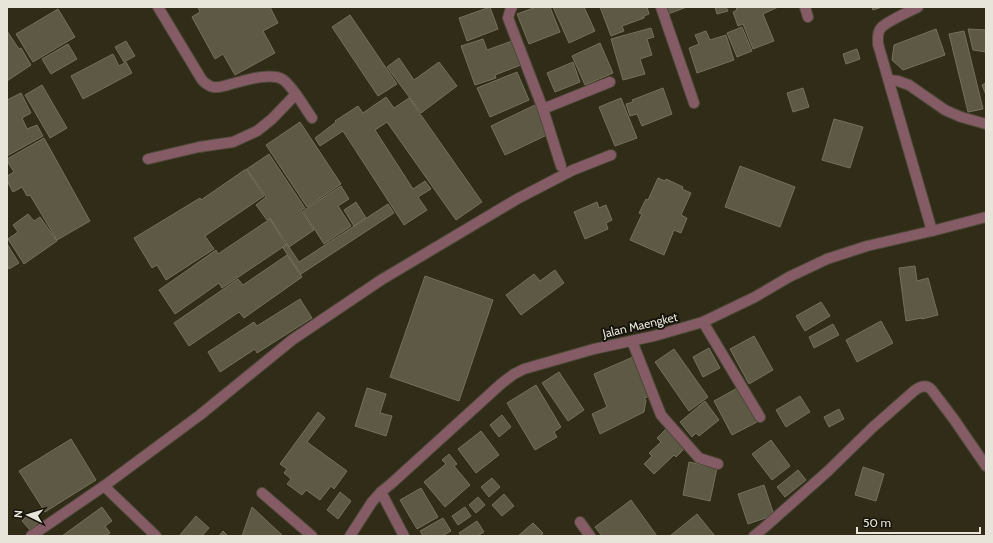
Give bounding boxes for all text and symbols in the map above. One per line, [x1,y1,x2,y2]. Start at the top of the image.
street label: Jalan Maengket [600,309,679,341]
north arrow [8,495,48,535]
scale bar [857,509,980,535]
text: N [11,510,25,519]
text: 50 m [863,515,891,530]

